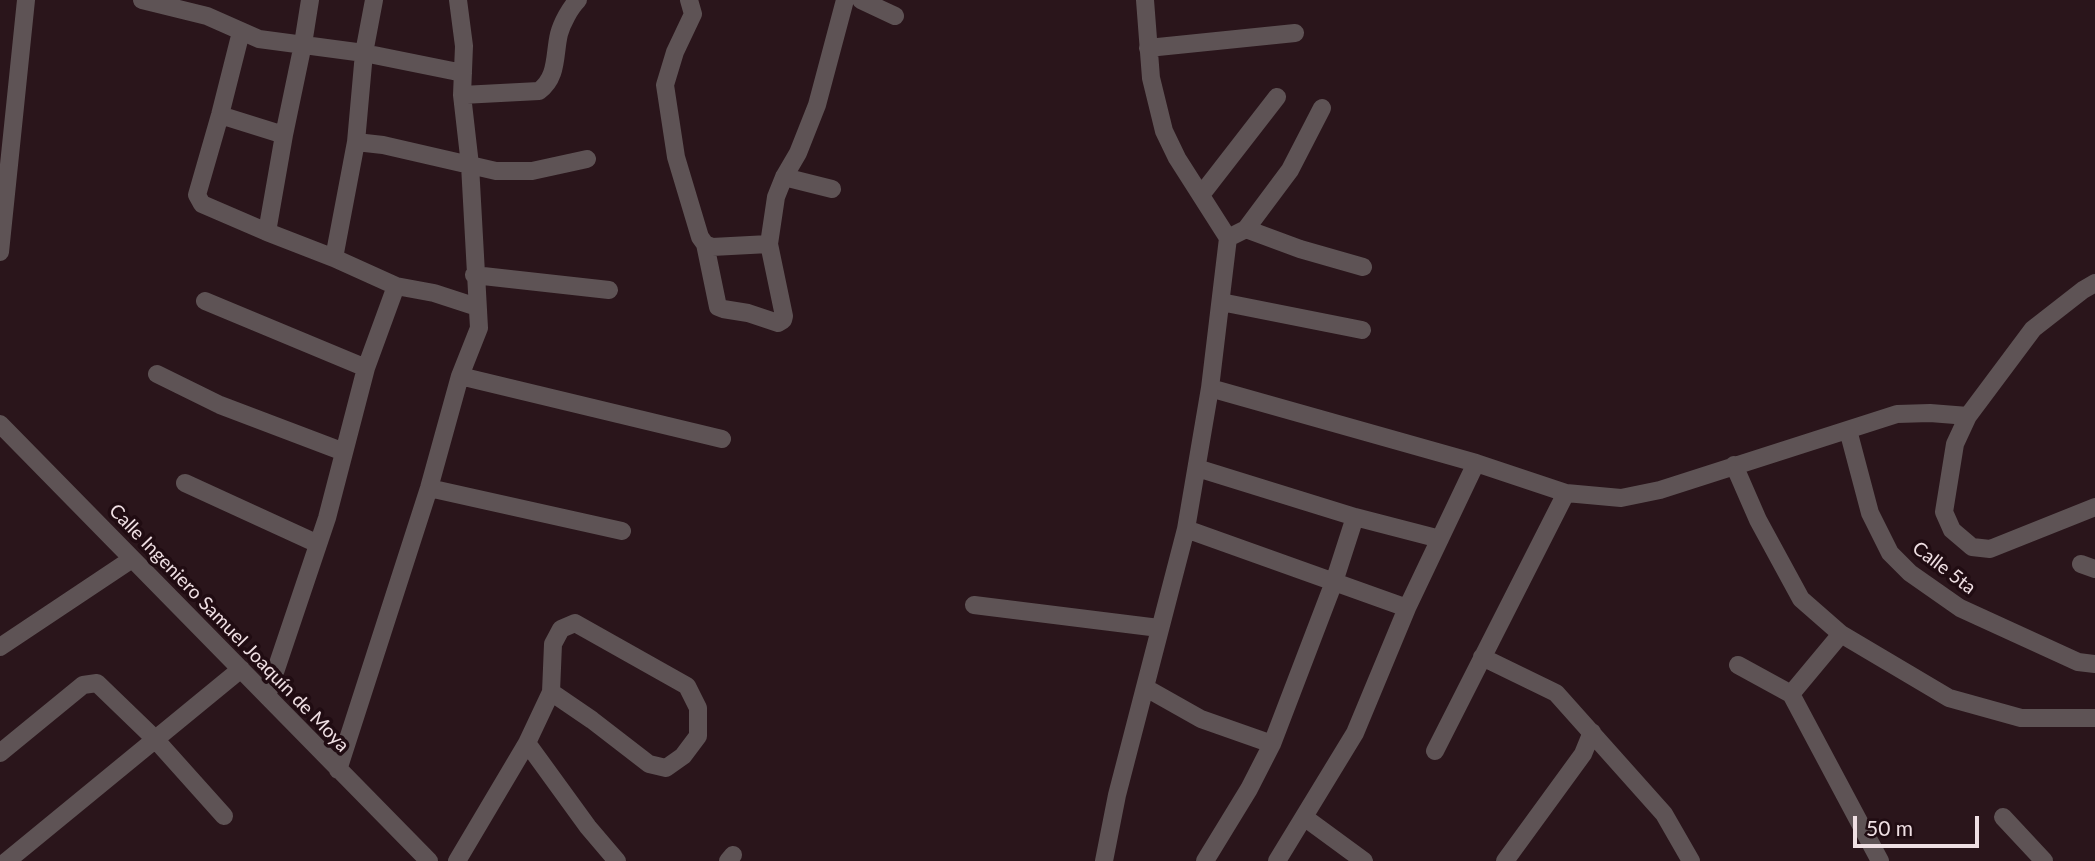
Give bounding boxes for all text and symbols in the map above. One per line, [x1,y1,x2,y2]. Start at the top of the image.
street label: Calle Ingeniero Samuel Joaquín de Moya [104,499,354,757]
street label: Calle 5ta [1908,537,1980,599]
scale bar [1857,802,1983,846]
text: 50 m [1866,815,1913,840]

